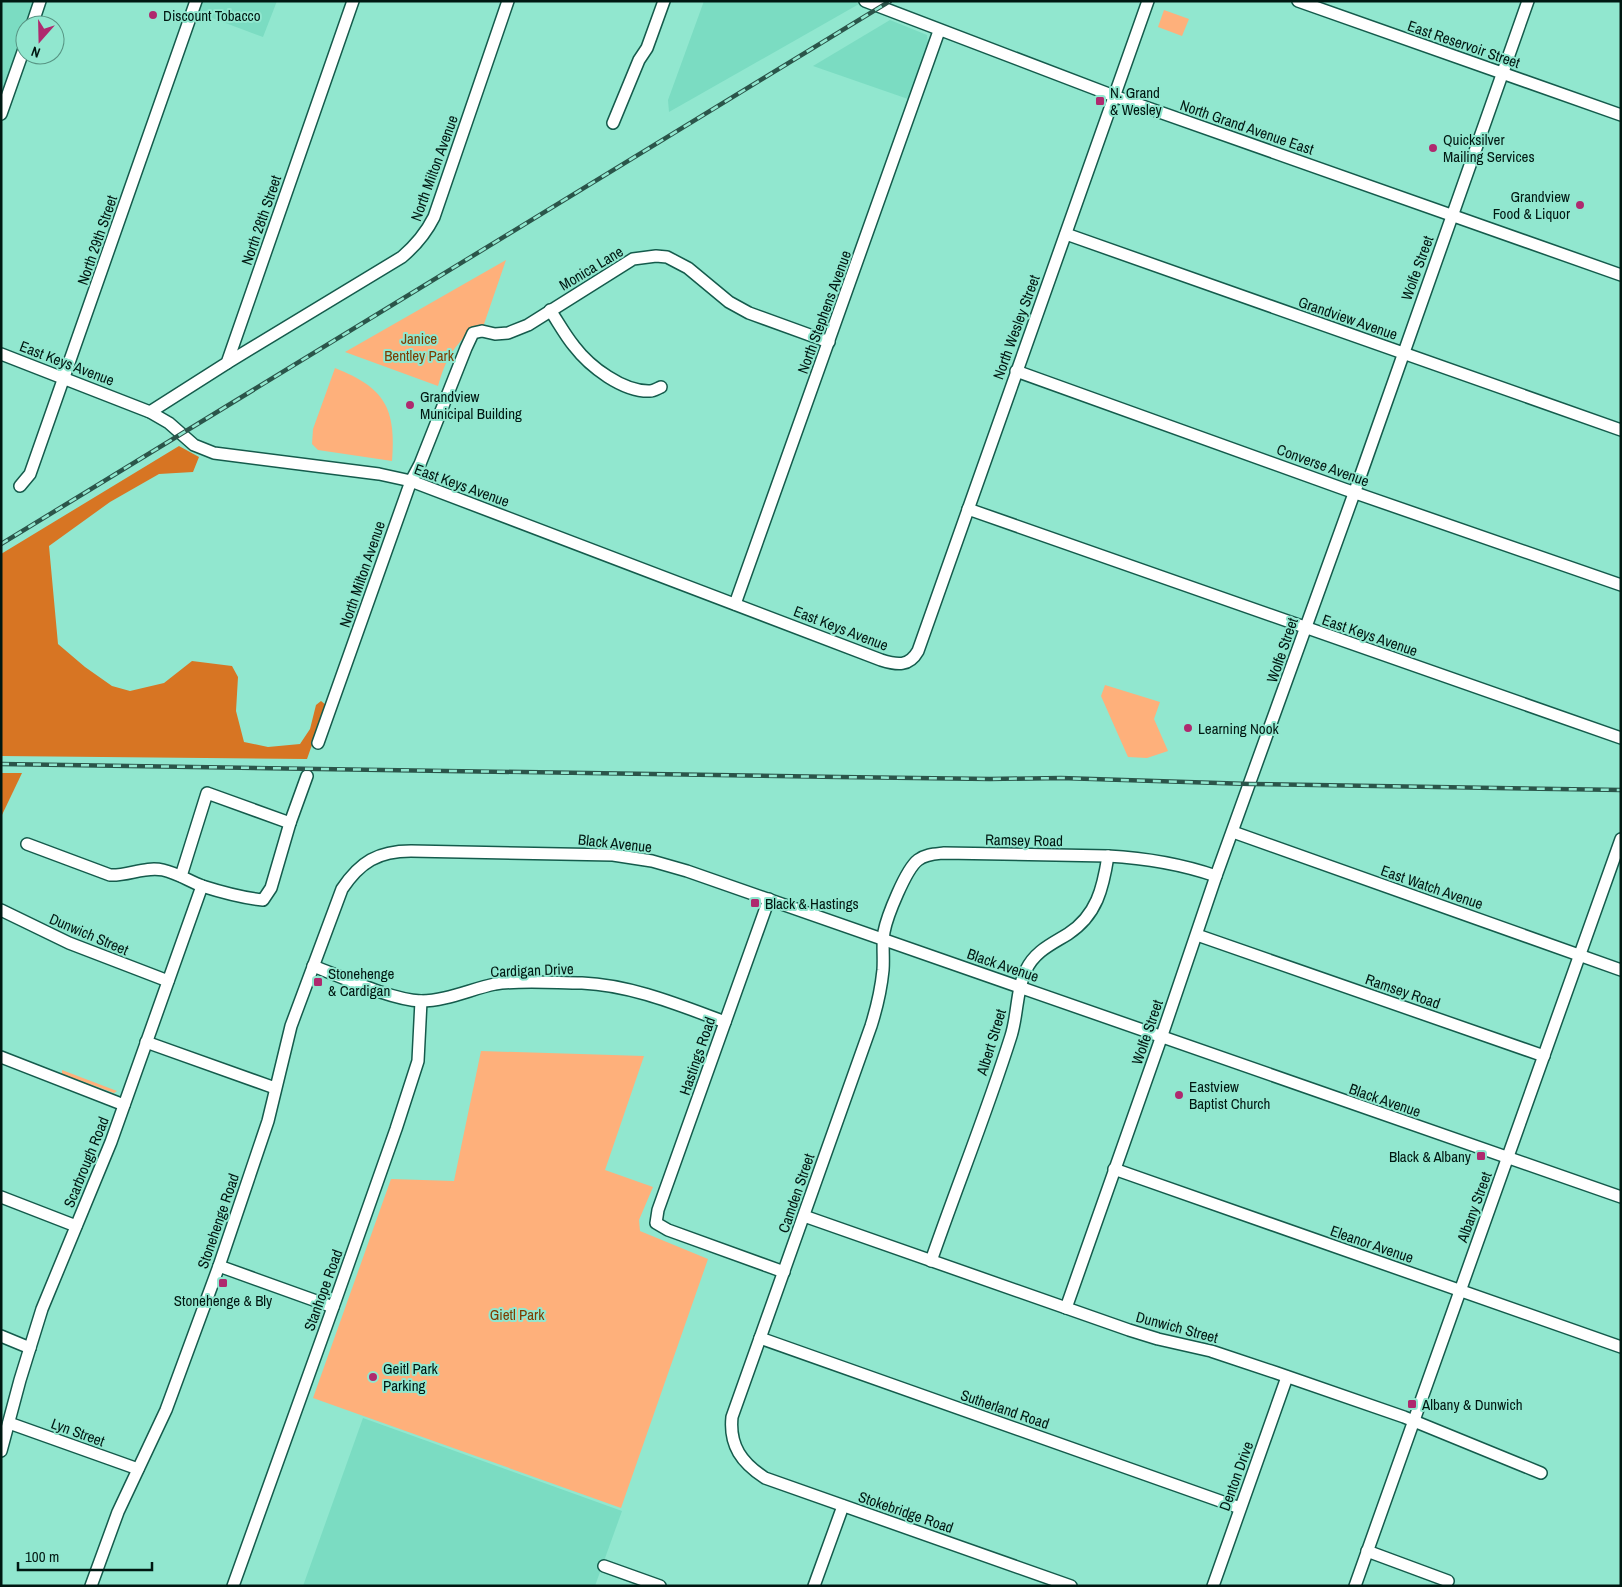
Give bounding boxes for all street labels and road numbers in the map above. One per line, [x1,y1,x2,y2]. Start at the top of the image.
street label: East Reservoir Street [1405,15,1524,73]
street label: North Grand Avenue East [1177,94,1317,160]
street label: North Milton Avenue [405,112,463,224]
street label: North 28th Street [236,172,286,268]
street label: North 29th Street [72,192,122,288]
street label: Wolfe Street [1396,232,1439,303]
street label: Monica Lane [555,241,627,295]
street label: North Stephens Avenue [792,247,856,377]
street label: North Wesley Street [987,271,1045,382]
street label: Grandview Avenue [1296,291,1401,345]
street label: East Keys Avenue [17,335,117,391]
street label: Converse Avenue [1274,439,1372,491]
street label: East Keys Avenue [412,458,513,512]
street label: North Milton Avenue [334,518,390,630]
street label: East Keys Avenue [791,600,891,656]
street label: East Keys Avenue [1319,609,1421,661]
street label: Wolfe Street [1261,614,1303,685]
street label: Black Avenue [577,829,653,857]
street label: Ramsey Road [985,829,1063,851]
street label: East Watch Avenue [1378,860,1486,914]
street label: Dunwich Street [46,908,132,960]
street label: Black Avenue [964,943,1042,987]
street label: Cardigan Drive [490,958,574,982]
street label: Ramsey Road [1363,968,1443,1014]
street label: Wolfe Street [1126,996,1168,1067]
street label: Albert Street [971,1006,1011,1079]
street label: Hastings Road [674,1014,720,1098]
street label: Black Avenue [1346,1078,1424,1122]
street label: Scarbrough Road [58,1113,114,1211]
street label: Camden Street [773,1150,820,1236]
street label: Albany Street [1451,1168,1497,1246]
street label: Stonehenge Road [192,1171,244,1271]
street label: Eleanor Avenue [1328,1220,1417,1268]
street label: Stanhope Road [299,1246,347,1334]
street label: Dunwich Street [1134,1306,1221,1348]
street label: Sutherland Road [958,1384,1052,1434]
street label: Lyn Street [48,1413,108,1452]
street label: Denton Drive [1214,1438,1258,1514]
street label: Stokebridge Road [856,1486,956,1538]

